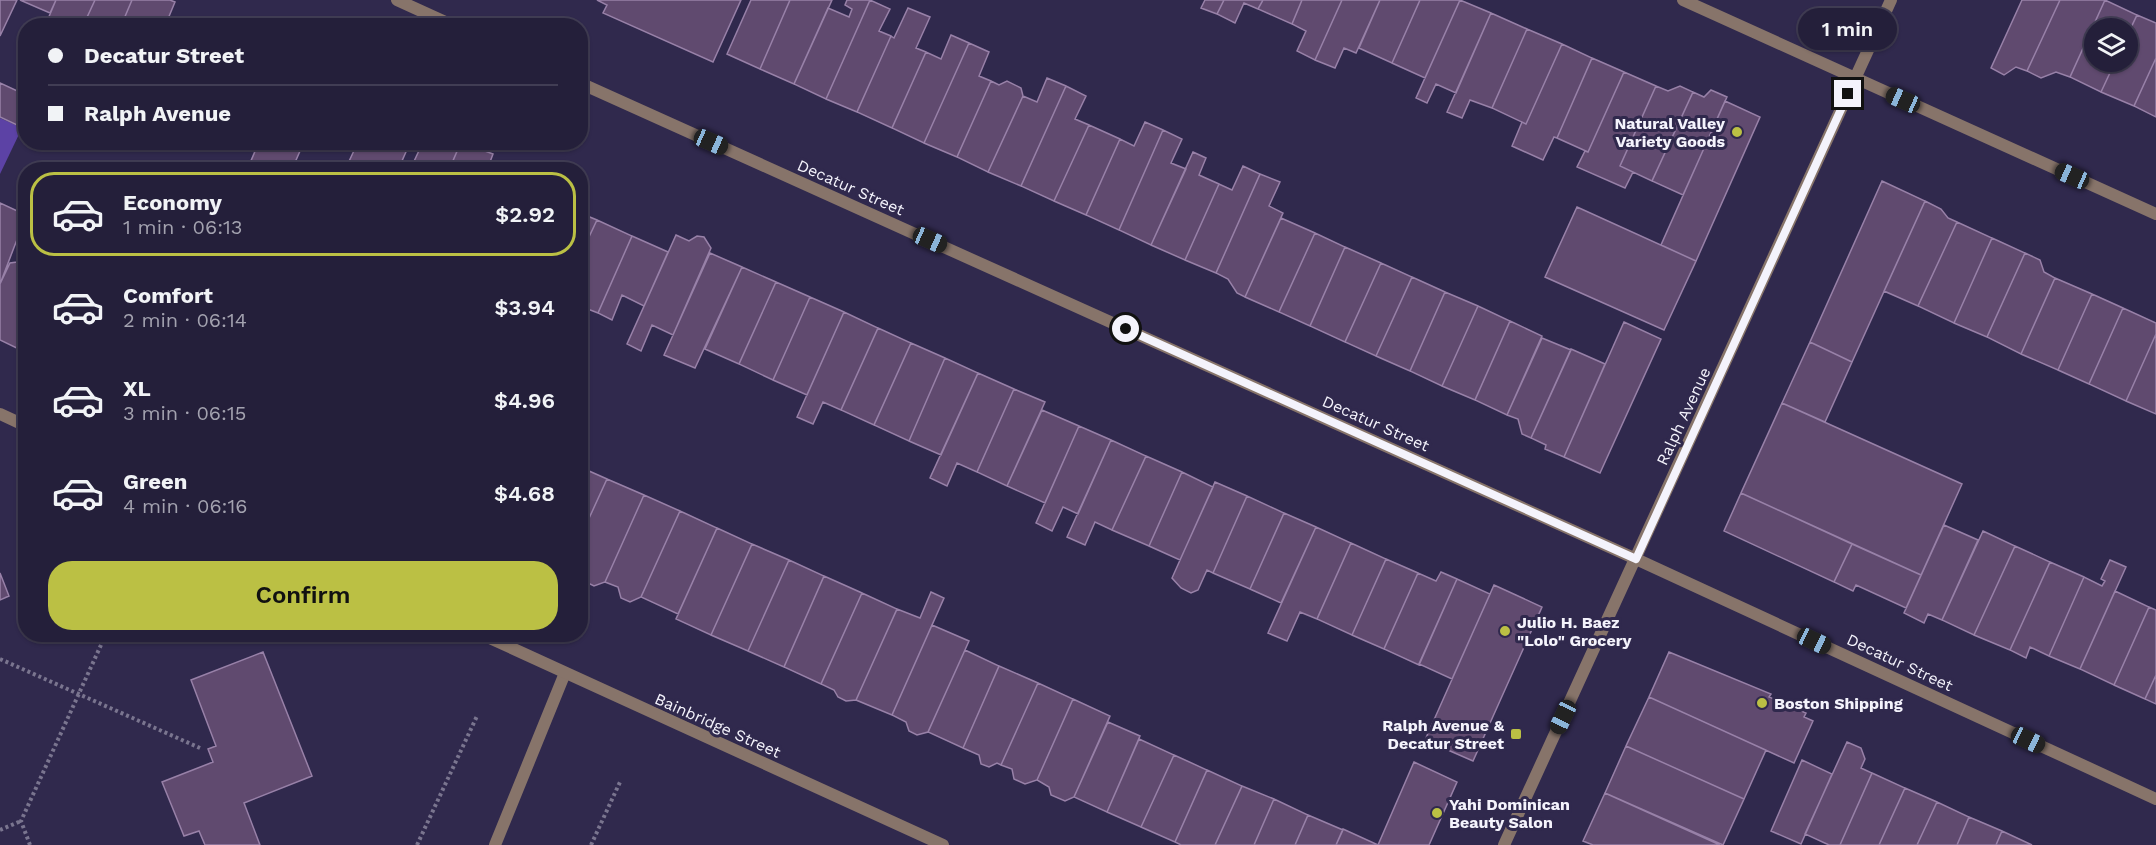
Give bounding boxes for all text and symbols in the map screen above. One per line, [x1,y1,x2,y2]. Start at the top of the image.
callout: 1 min [1798,7,1898,49]
text: 1 min [1822,17,1873,41]
map controls [2084,18,2138,72]
button: layers [2084,18,2138,72]
text: Decatur Street [84,43,244,68]
route end [1834,80,1861,107]
car [1883,84,1923,116]
text: Ralph Avenue [84,101,231,126]
place label: Natural Valley Variety Goods [1614,114,1726,151]
marker: Natural Valley Variety Goods [1730,125,1744,139]
car [691,126,731,158]
street label: Decatur Street [794,155,907,220]
car [2052,160,2092,192]
icon: car [51,187,105,241]
text: Economy [123,190,222,215]
text: $2.92 [495,202,555,227]
text: 1 min · 06:13 [123,215,243,239]
car [910,224,950,256]
icon: car [51,280,105,334]
text: Comfort [123,283,213,308]
text: $3.94 [494,295,555,320]
text: 2 min · 06:14 [123,308,247,332]
route start [1112,315,1139,342]
street label: Ralph Avenue [1652,364,1714,468]
icon: car [51,373,105,427]
text: XL [123,376,151,401]
text: $4.96 [494,388,555,413]
street label: Decatur Street [1319,391,1432,456]
text: 3 min · 06:15 [123,401,246,425]
icon: car [51,466,105,520]
text: Green [123,469,187,494]
text: $4.68 [494,481,555,506]
text: 4 min · 06:16 [123,494,247,518]
button: Confirm [48,561,558,630]
place label: Julio H. Baez "Lolo" Grocery [1517,613,1633,650]
marker: Julio H. Baez "Lolo" Grocery [1498,624,1512,638]
car [1794,625,1834,657]
street label: Decatur Street [1844,630,1956,695]
street label: Bainbridge Street [652,689,784,762]
place label: Boston Shipping [1774,694,1903,713]
marker: Boston Shipping [1755,696,1769,710]
car [1547,697,1579,737]
place label: Ralph Avenue & Decatur Street [1382,716,1505,753]
car [2008,724,2048,756]
marker: Ralph Avenue & Decatur Street [1509,727,1523,741]
place label: Yahi Dominican Beauty Salon [1449,795,1570,832]
marker: Yahi Dominican Beauty Salon [1430,806,1444,820]

